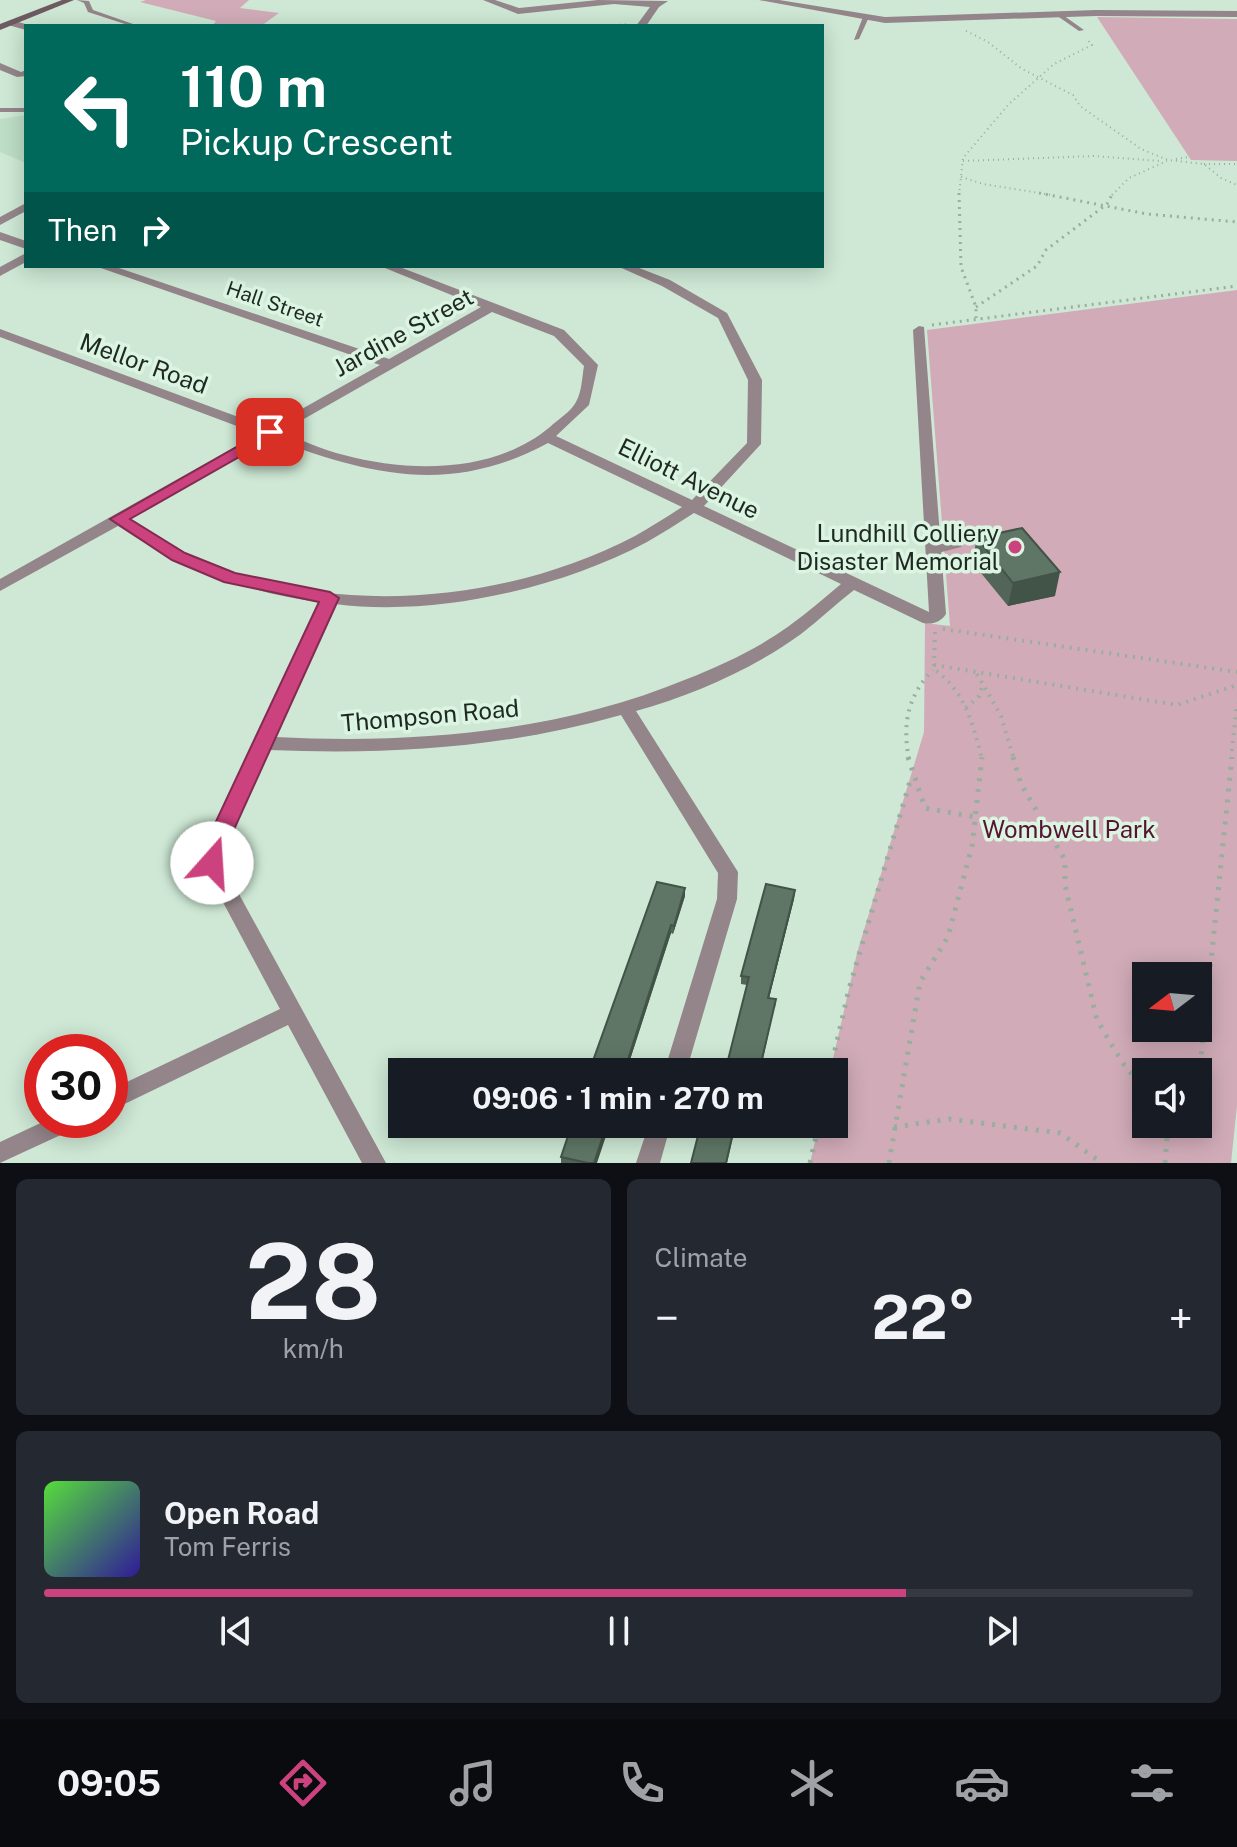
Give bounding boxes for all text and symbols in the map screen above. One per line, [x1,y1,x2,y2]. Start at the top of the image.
text: 110 m [180,54,327,120]
icon: left [48,56,152,160]
text: Pickup Crescent [180,121,453,163]
icon: right [133,208,177,252]
text: Then [48,212,117,248]
street label: Hall Street [223,276,327,332]
street label: Jardine Street [328,282,478,382]
street label: Mellor Road [76,327,212,399]
pin [236,398,304,466]
icon: arrive [248,410,292,454]
street label: Elliott Avenue [614,432,764,524]
place label: Lundhill Colliery Disaster Memorial [796,519,999,575]
marker: Lundhill Colliery Disaster Memorial [1006,538,1024,556]
street label: Thompson Road [340,693,520,737]
park label: Wombwell Park [982,815,1156,843]
position arrow [170,821,254,905]
north arrow [1132,962,1212,1042]
map controls [1132,962,1212,1138]
speed limit sign: 30 [24,1034,128,1138]
button: sound [1132,1058,1212,1138]
text: 09:06 · 1 min · 270 m [472,1080,764,1116]
text: 28 [245,1220,381,1342]
text: Climate [655,1242,748,1273]
text: 22° [871,1282,976,1353]
text: − [655,1292,679,1344]
text: + [1169,1292,1193,1344]
text: km/h [283,1333,344,1364]
text: Open Road [164,1495,319,1531]
text: Tom Ferris [164,1531,291,1562]
icon: previous [214,1609,258,1653]
icon: pause [597,1609,641,1653]
icon: next [980,1609,1024,1653]
icon: directions [275,1755,331,1811]
icon: music [445,1755,501,1811]
icon: phone [614,1755,670,1811]
icon: climate [784,1755,840,1811]
icon: car [954,1755,1010,1811]
icon: filters [1124,1755,1180,1811]
text: 09:05 [57,1762,161,1804]

